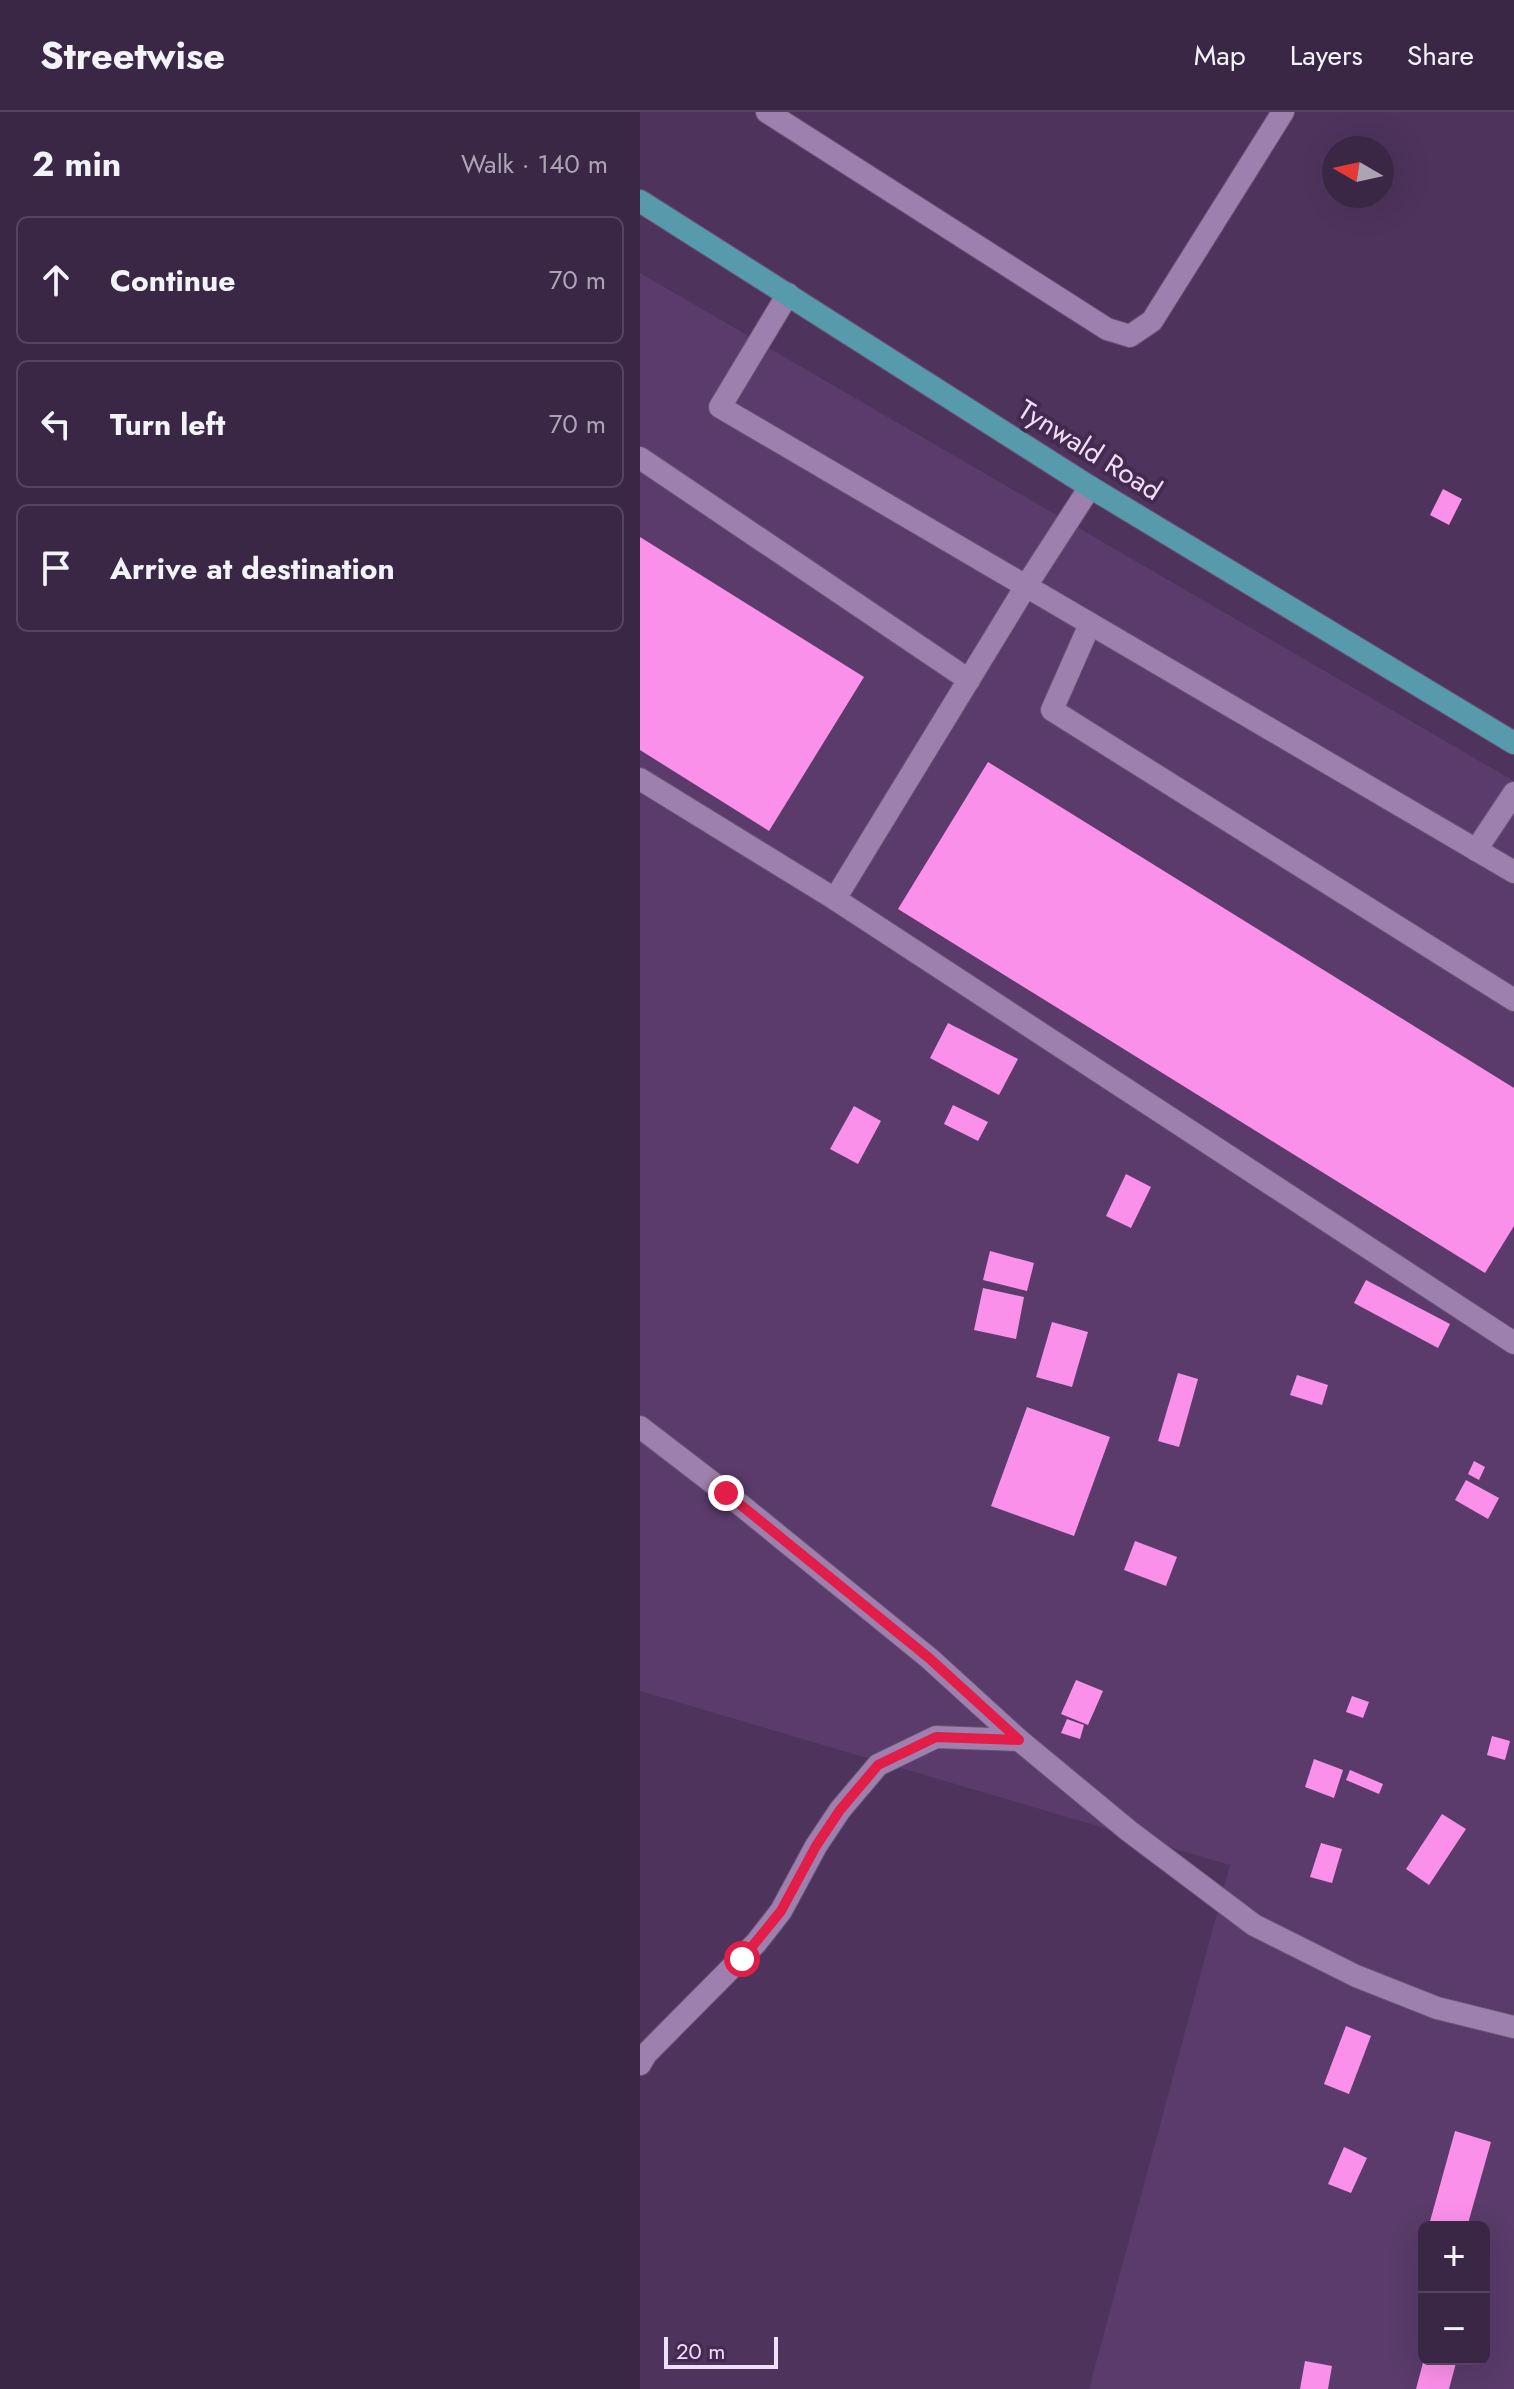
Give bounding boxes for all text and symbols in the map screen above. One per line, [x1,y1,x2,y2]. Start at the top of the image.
text: Streetwise [40,28,225,83]
text: Map [1194,35,1246,76]
text: Layers [1290,35,1363,76]
text: Share [1407,35,1474,76]
north arrow [1322,136,1394,208]
text: 2 min [32,140,121,189]
text: Walk · 140 m [461,145,608,183]
icon: ahead [34,258,78,302]
text: Continue [110,259,236,302]
text: 70 m [549,261,606,299]
street label: Tynwald Road [1010,389,1170,511]
icon: left [34,402,78,446]
text: Turn left [110,403,225,446]
text: 70 m [549,405,606,443]
icon: arrive [34,546,78,590]
text: Arrive at destination [110,547,395,590]
route end [708,1475,744,1511]
route start [724,1941,760,1977]
map controls [1418,2221,1490,2365]
button: + [1418,2221,1490,2293]
button: − [1418,2293,1490,2365]
scale bar [664,2333,778,2369]
text: 20 m [676,2335,725,2367]

